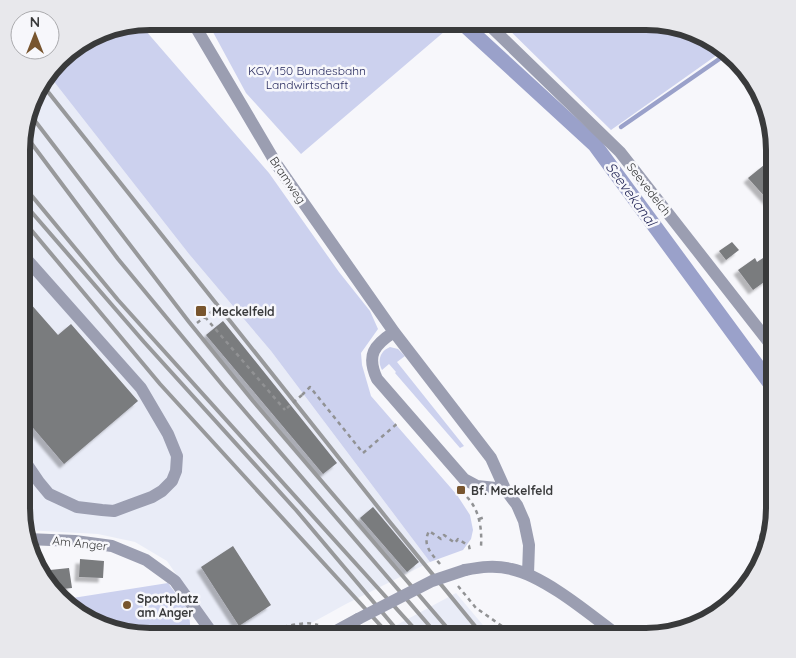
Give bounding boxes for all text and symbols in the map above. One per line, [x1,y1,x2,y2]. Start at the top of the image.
north arrow [10,10,60,60]
text: N [30,13,40,31]
park label: KGV 150 Bundesbahn Landwirtschaft [248,63,366,92]
street label: Bramweg [267,154,309,206]
water label: Seevekanal [602,159,661,231]
street label: Seevedeich [624,160,674,218]
marker: Meckelfeld [194,304,208,318]
place label: Meckelfeld [212,304,275,319]
place label: Bf. Meckelfeld [471,483,553,498]
marker: Bf. Meckelfeld [455,484,467,496]
street label: Am Anger [52,533,109,553]
place label: Sportplatz am Anger [137,591,199,620]
marker: Sportplatz am Anger [121,599,133,611]

